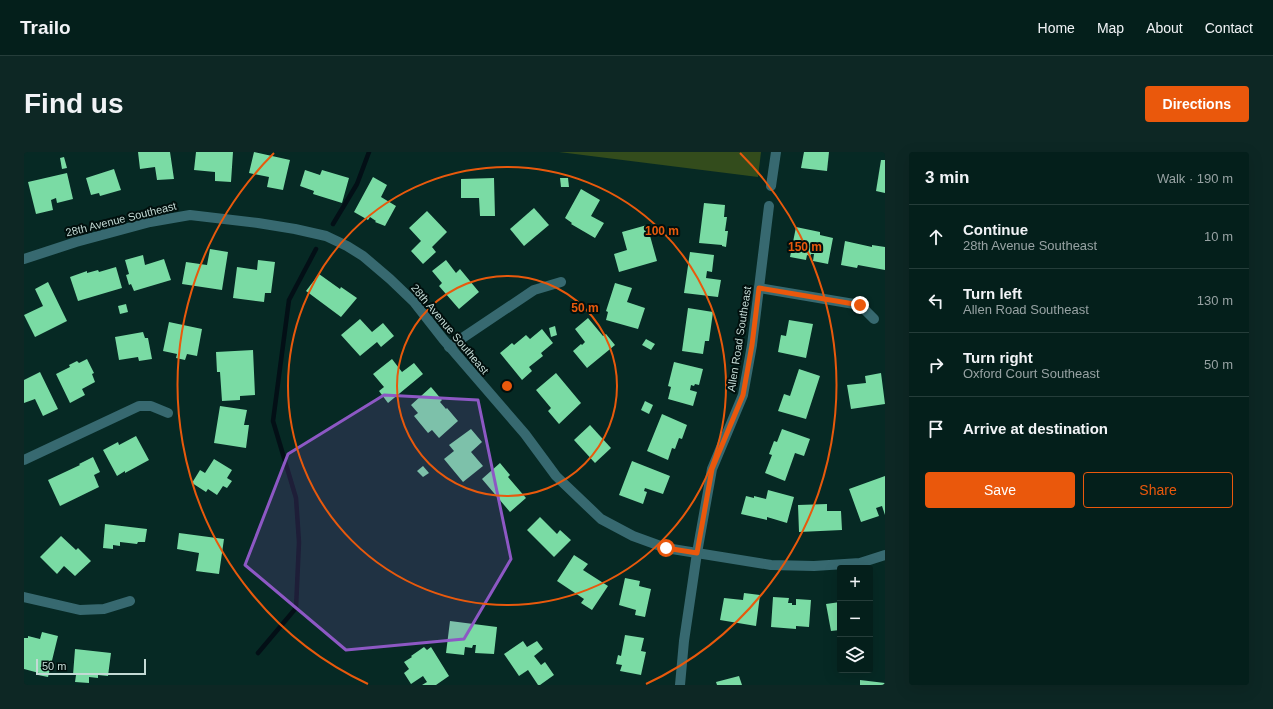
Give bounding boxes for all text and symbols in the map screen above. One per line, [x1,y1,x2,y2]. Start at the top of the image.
text: Trailo [20,17,71,38]
text: Home [1038,20,1075,36]
text: Map [1097,20,1124,36]
text: About [1146,20,1183,36]
text: Contact [1205,20,1253,36]
button: Directions [1145,86,1249,122]
text: Find us [24,88,124,119]
text: 3 min [925,168,969,187]
text: Walk · 190 m [1157,171,1233,186]
street label: 28th Avenue Southeast [64,199,178,239]
text: Continue [963,221,1028,238]
text: 100 m [645,224,679,238]
icon: ahead [925,226,947,248]
text: 10 m [1204,229,1233,244]
text: 28th Avenue Southeast [963,238,1097,253]
text: 150 m [788,240,822,254]
street label: 28th Avenue Southeast [409,282,491,376]
text: Turn left [963,285,1022,302]
street label: Allen Road Southeast [725,286,753,392]
icon: left [925,290,947,312]
text: 130 m [1197,293,1233,308]
route end [851,296,869,314]
text: 50 m [571,301,599,315]
text: Allen Road Southeast [963,302,1089,317]
text: Turn right [963,349,1033,366]
icon: right [925,354,947,376]
text: 50 m [1204,357,1233,372]
text: Oxford Court Southeast [963,366,1100,381]
centre of rings [500,379,514,393]
icon: arrive [925,418,947,440]
text: Arrive at destination [963,420,1108,437]
button: Save [925,472,1075,508]
button: Share [1083,472,1233,508]
route start [657,539,675,557]
map controls [837,565,873,673]
button: + [837,565,873,601]
button: − [837,601,873,637]
button: layers [837,637,873,673]
scale bar [36,657,146,676]
text: 50 m [42,660,66,672]

